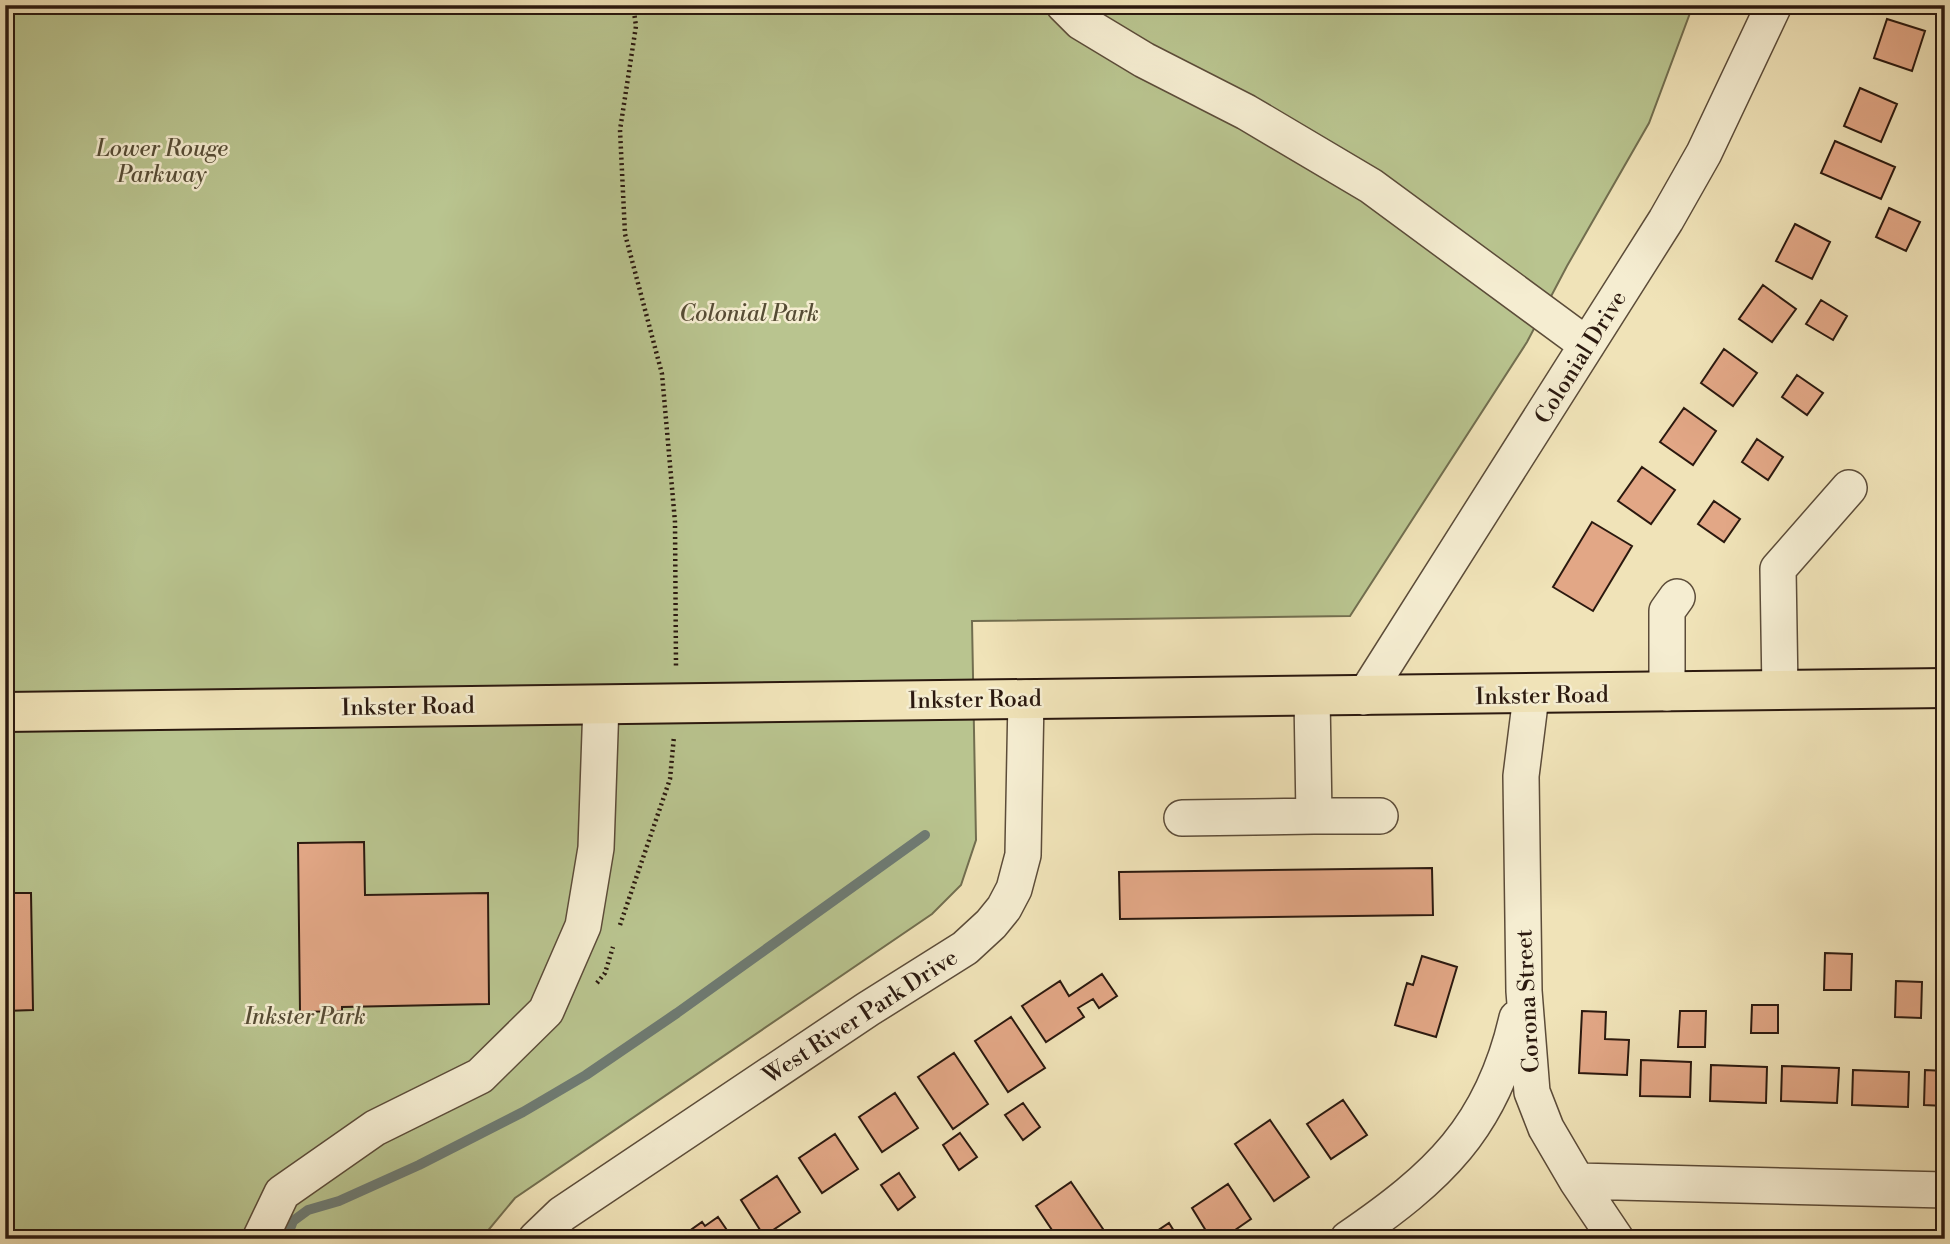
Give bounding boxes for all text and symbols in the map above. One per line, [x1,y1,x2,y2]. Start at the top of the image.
park label: Lower Rouge Parkway [95,135,228,189]
street label: Colonial Drive [1529,286,1633,429]
park label: Colonial Park [679,300,819,328]
street label: Inkster Road [1475,681,1609,711]
street label: Inkster Road [908,685,1042,715]
street label: Inkster Road [341,692,475,722]
street label: Corona Street [1510,928,1546,1074]
street label: West River Park Drive [757,944,963,1091]
park label: Inkster Park [243,1003,366,1031]

